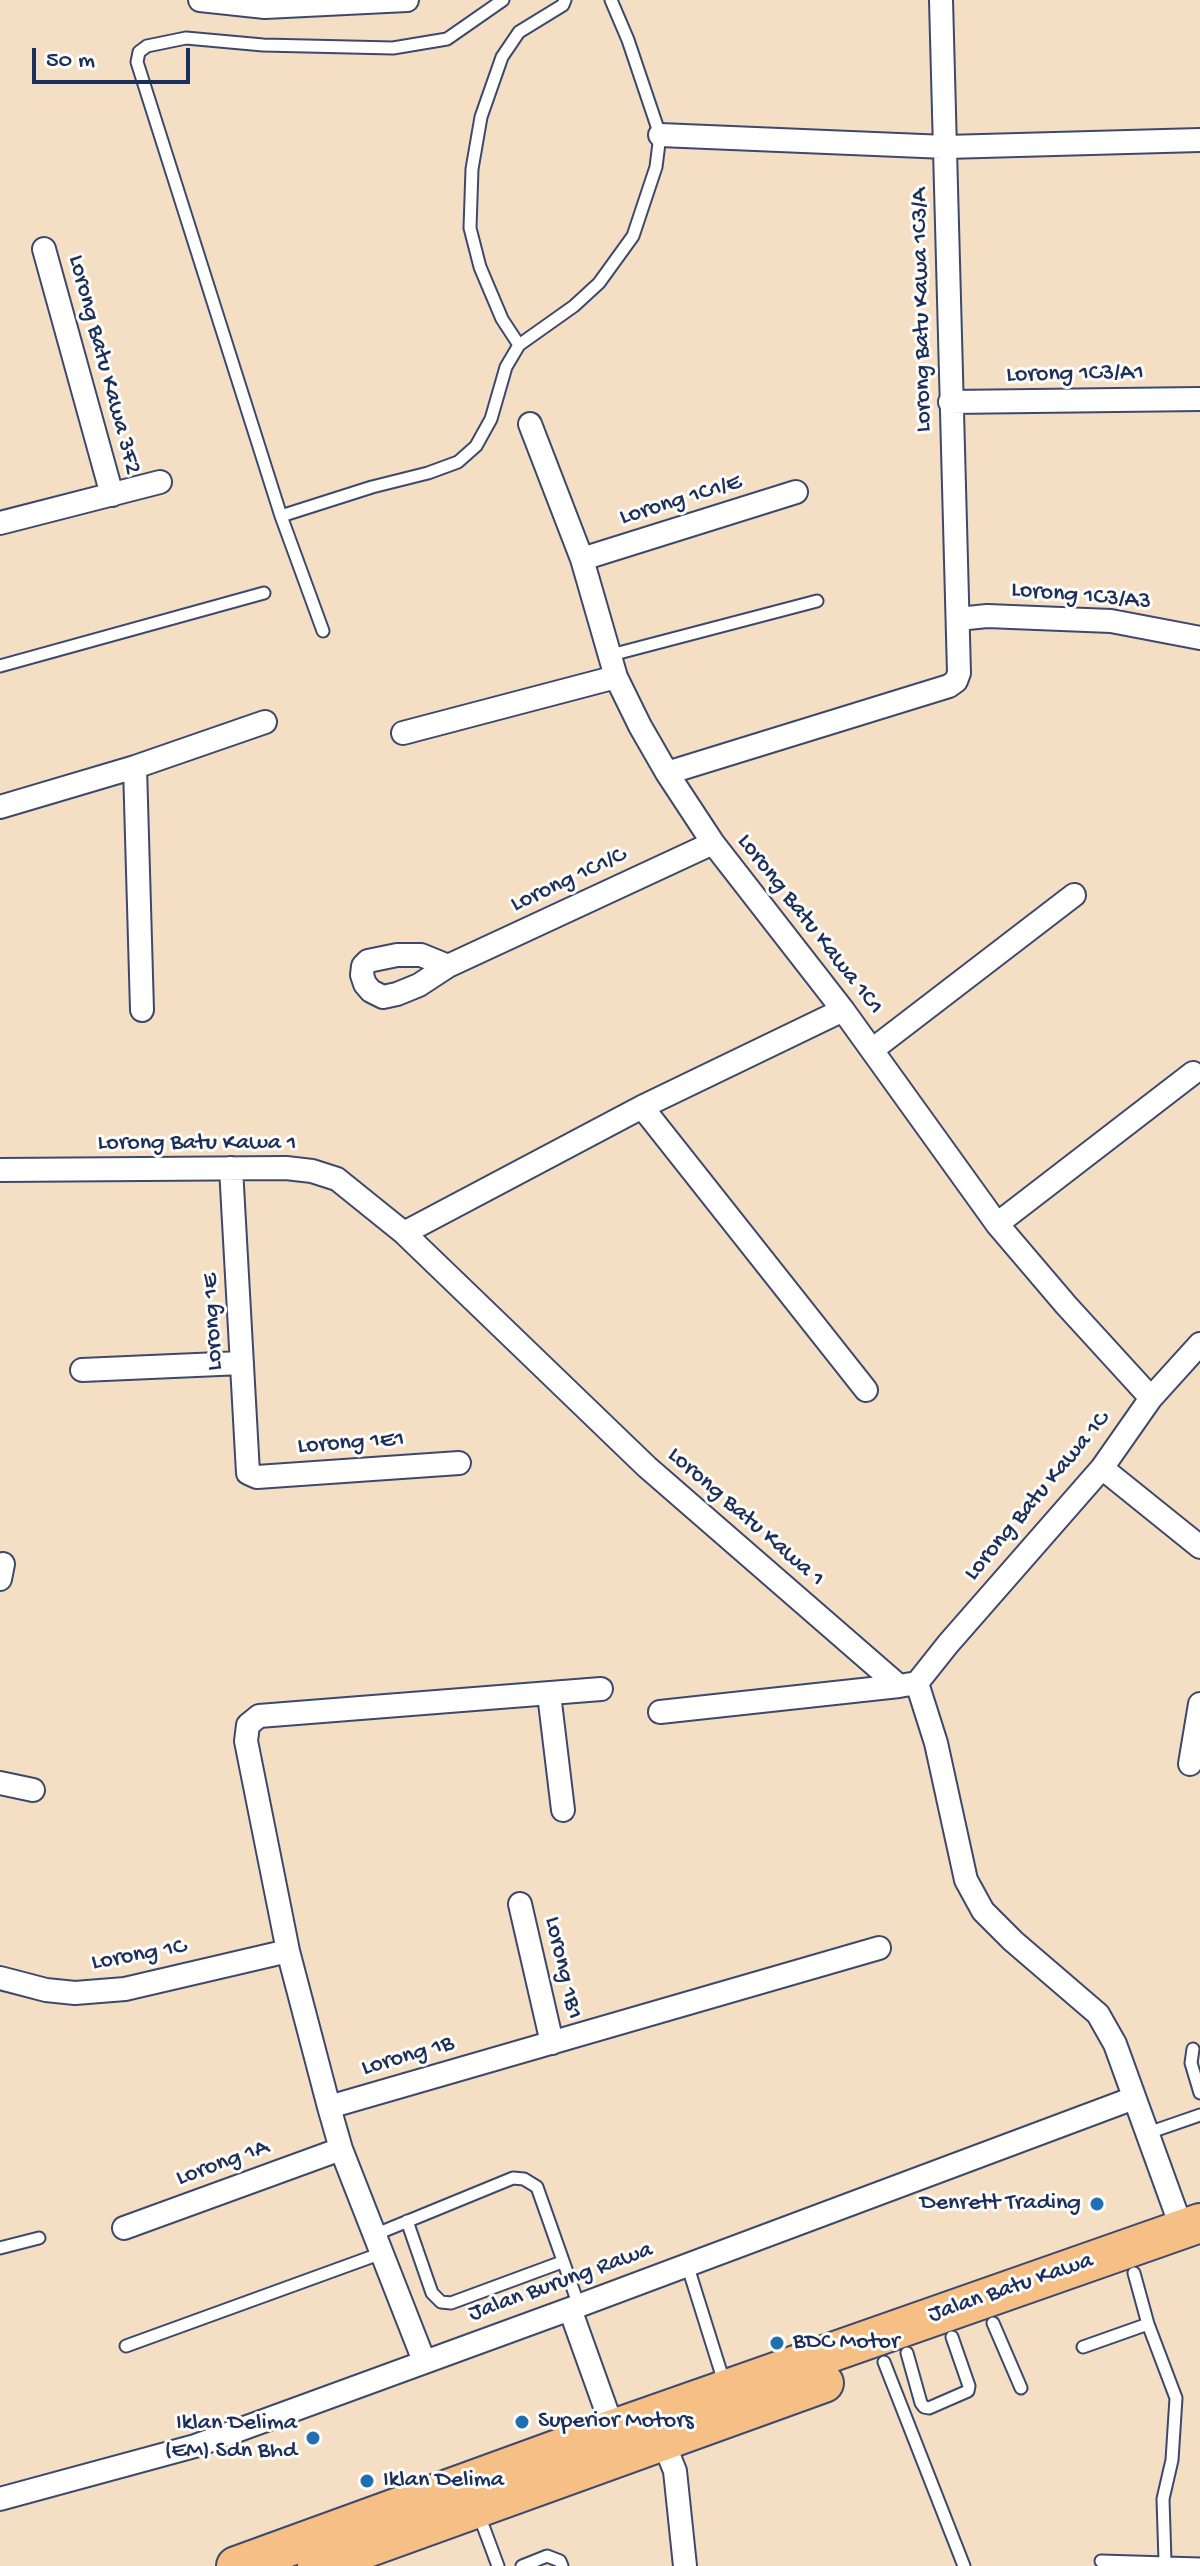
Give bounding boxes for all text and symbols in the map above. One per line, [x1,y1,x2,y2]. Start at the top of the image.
scale bar [36,32,194,82]
text: 50 m [46,47,95,76]
street label: Lorong Batu Kawa 1C3/A [906,188,940,432]
street label: Lorong Batu Kawa 3F2 [60,252,146,478]
street label: Lorong 1C3/A1 [1006,359,1144,391]
street label: Lorong 1C1/E [617,469,745,533]
street label: Lorong 1C3/A3 [1010,577,1152,617]
street label: Lorong Batu Kawa 1C1 [729,829,889,1021]
street label: Lorong 1C1/C [507,842,631,920]
street label: Lorong Batu Kawa 1 [97,1130,297,1158]
street label: Lorong 1E [197,1273,231,1371]
street label: Lorong Batu Kawa 1C [959,1406,1117,1588]
street label: Lorong 1E1 [296,1426,406,1462]
street label: Lorong Batu Kawa 1 [660,1442,830,1594]
street label: Lorong 1B1 [536,1914,588,2022]
street label: Lorong 1C [89,1934,189,1978]
street label: Lorong 1B [358,2030,458,2084]
street label: Lorong 1A [173,2134,273,2194]
place label: Denrett Trading [920,2190,1081,2218]
marker: Denrett Trading [1088,2195,1106,2213]
street label: Jalan Burung Rawa [465,2236,657,2330]
street label: Jalan Batu Kawa [925,2247,1097,2331]
place label: BDC Motor [793,2329,899,2357]
marker: BDC Motor [768,2334,786,2352]
place label: Superior Motors [538,2408,694,2436]
place label: Iklan Delima (EM) Sdn Bhd [165,2410,297,2466]
marker: Superior Motors [513,2413,531,2431]
marker: Iklan Delima (EM) Sdn Bhd [304,2429,322,2447]
place label: Iklan Delima [383,2467,504,2495]
marker: Iklan Delima [358,2472,376,2490]

